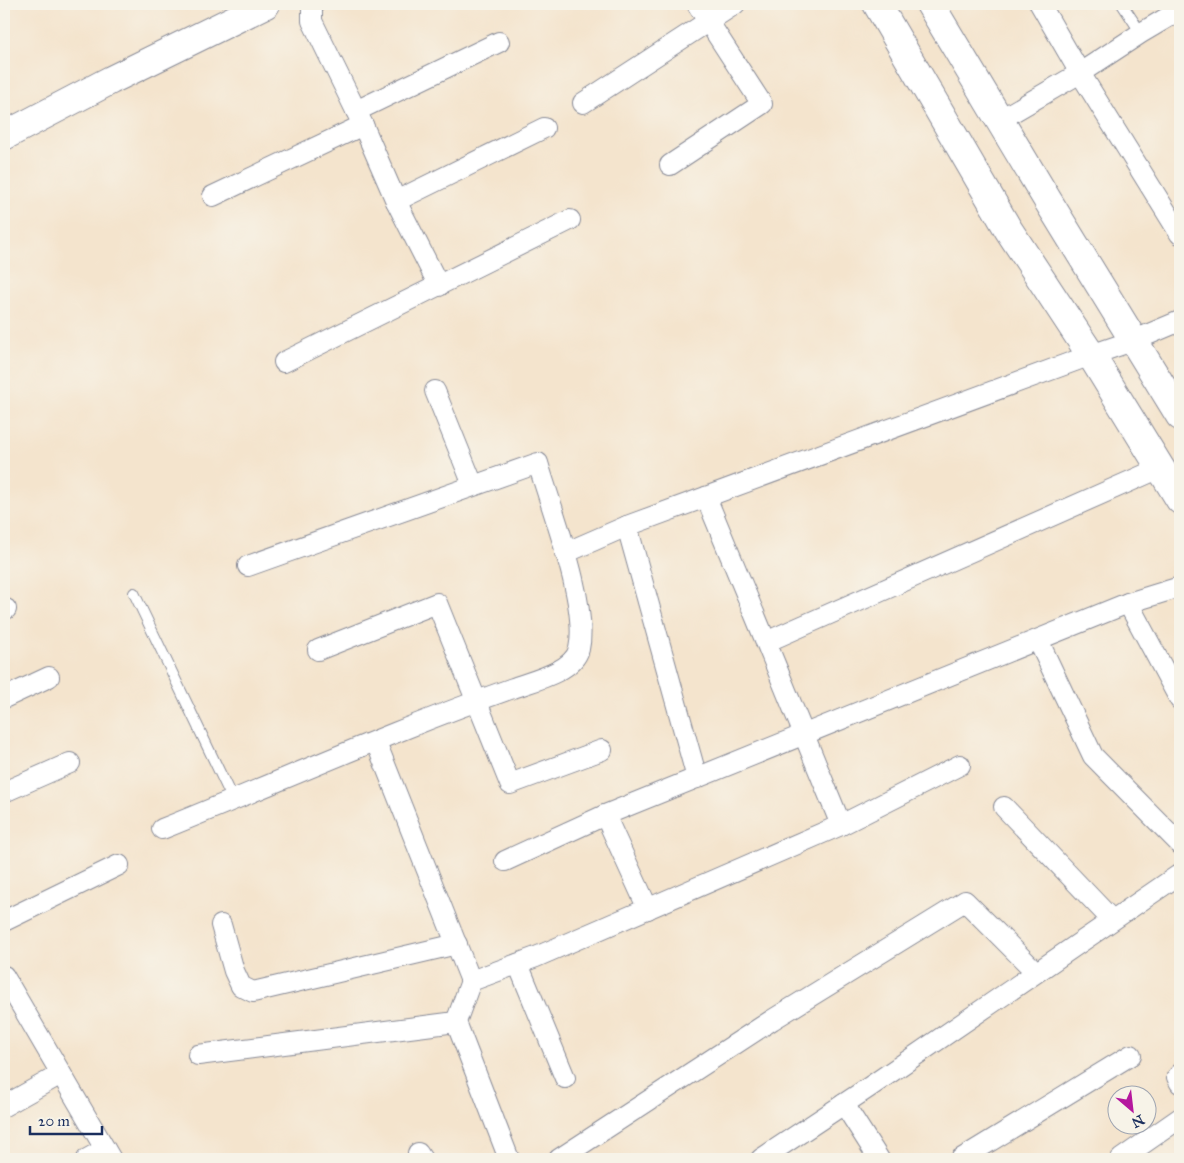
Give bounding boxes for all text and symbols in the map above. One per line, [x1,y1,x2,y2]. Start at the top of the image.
north arrow [1106,1086,1156,1136]
scale bar [30,1103,102,1135]
text: N [1129,1111,1147,1131]
text: 20 m [38,1112,70,1130]

